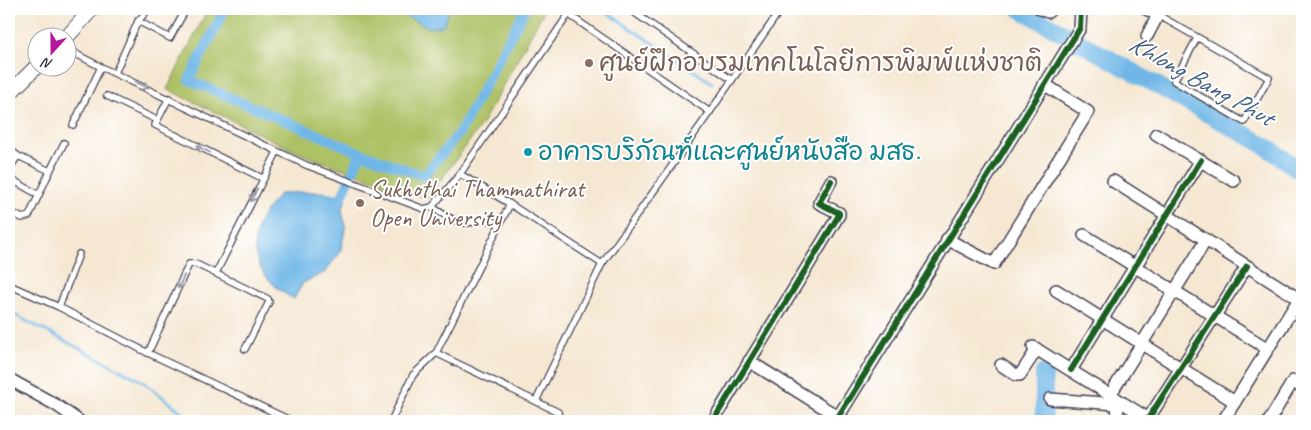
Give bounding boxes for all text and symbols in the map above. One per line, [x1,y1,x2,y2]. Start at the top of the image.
water label: Khlong Bang Phut [1123,27,1284,136]
north arrow [28,28,78,78]
place label: ศูนย์ฝึกอบรมเทคโนโลยีการพิมพ์แห่งชาติ [599,46,1042,81]
text: N [38,53,55,73]
marker: ศูนย์ฝึกอบรมเทคโนโลยีการพิมพ์แห่งชาติ [583,57,595,69]
one-way arrow [134,81,149,91]
place label: อาคารบริภัณฑ์และศูนย์หนังสือ มสธ. [538,135,920,170]
one-way arrow [196,144,211,153]
marker: อาคารบริภัณฑ์และศูนย์หนังสือ มสธ. [522,146,534,158]
place label: Sukhothai Thammathirat Open University [370,173,587,234]
one-way arrow [249,187,258,202]
marker: Sukhothai Thammathirat Open University [354,197,366,209]
one-way arrow [175,274,185,289]

